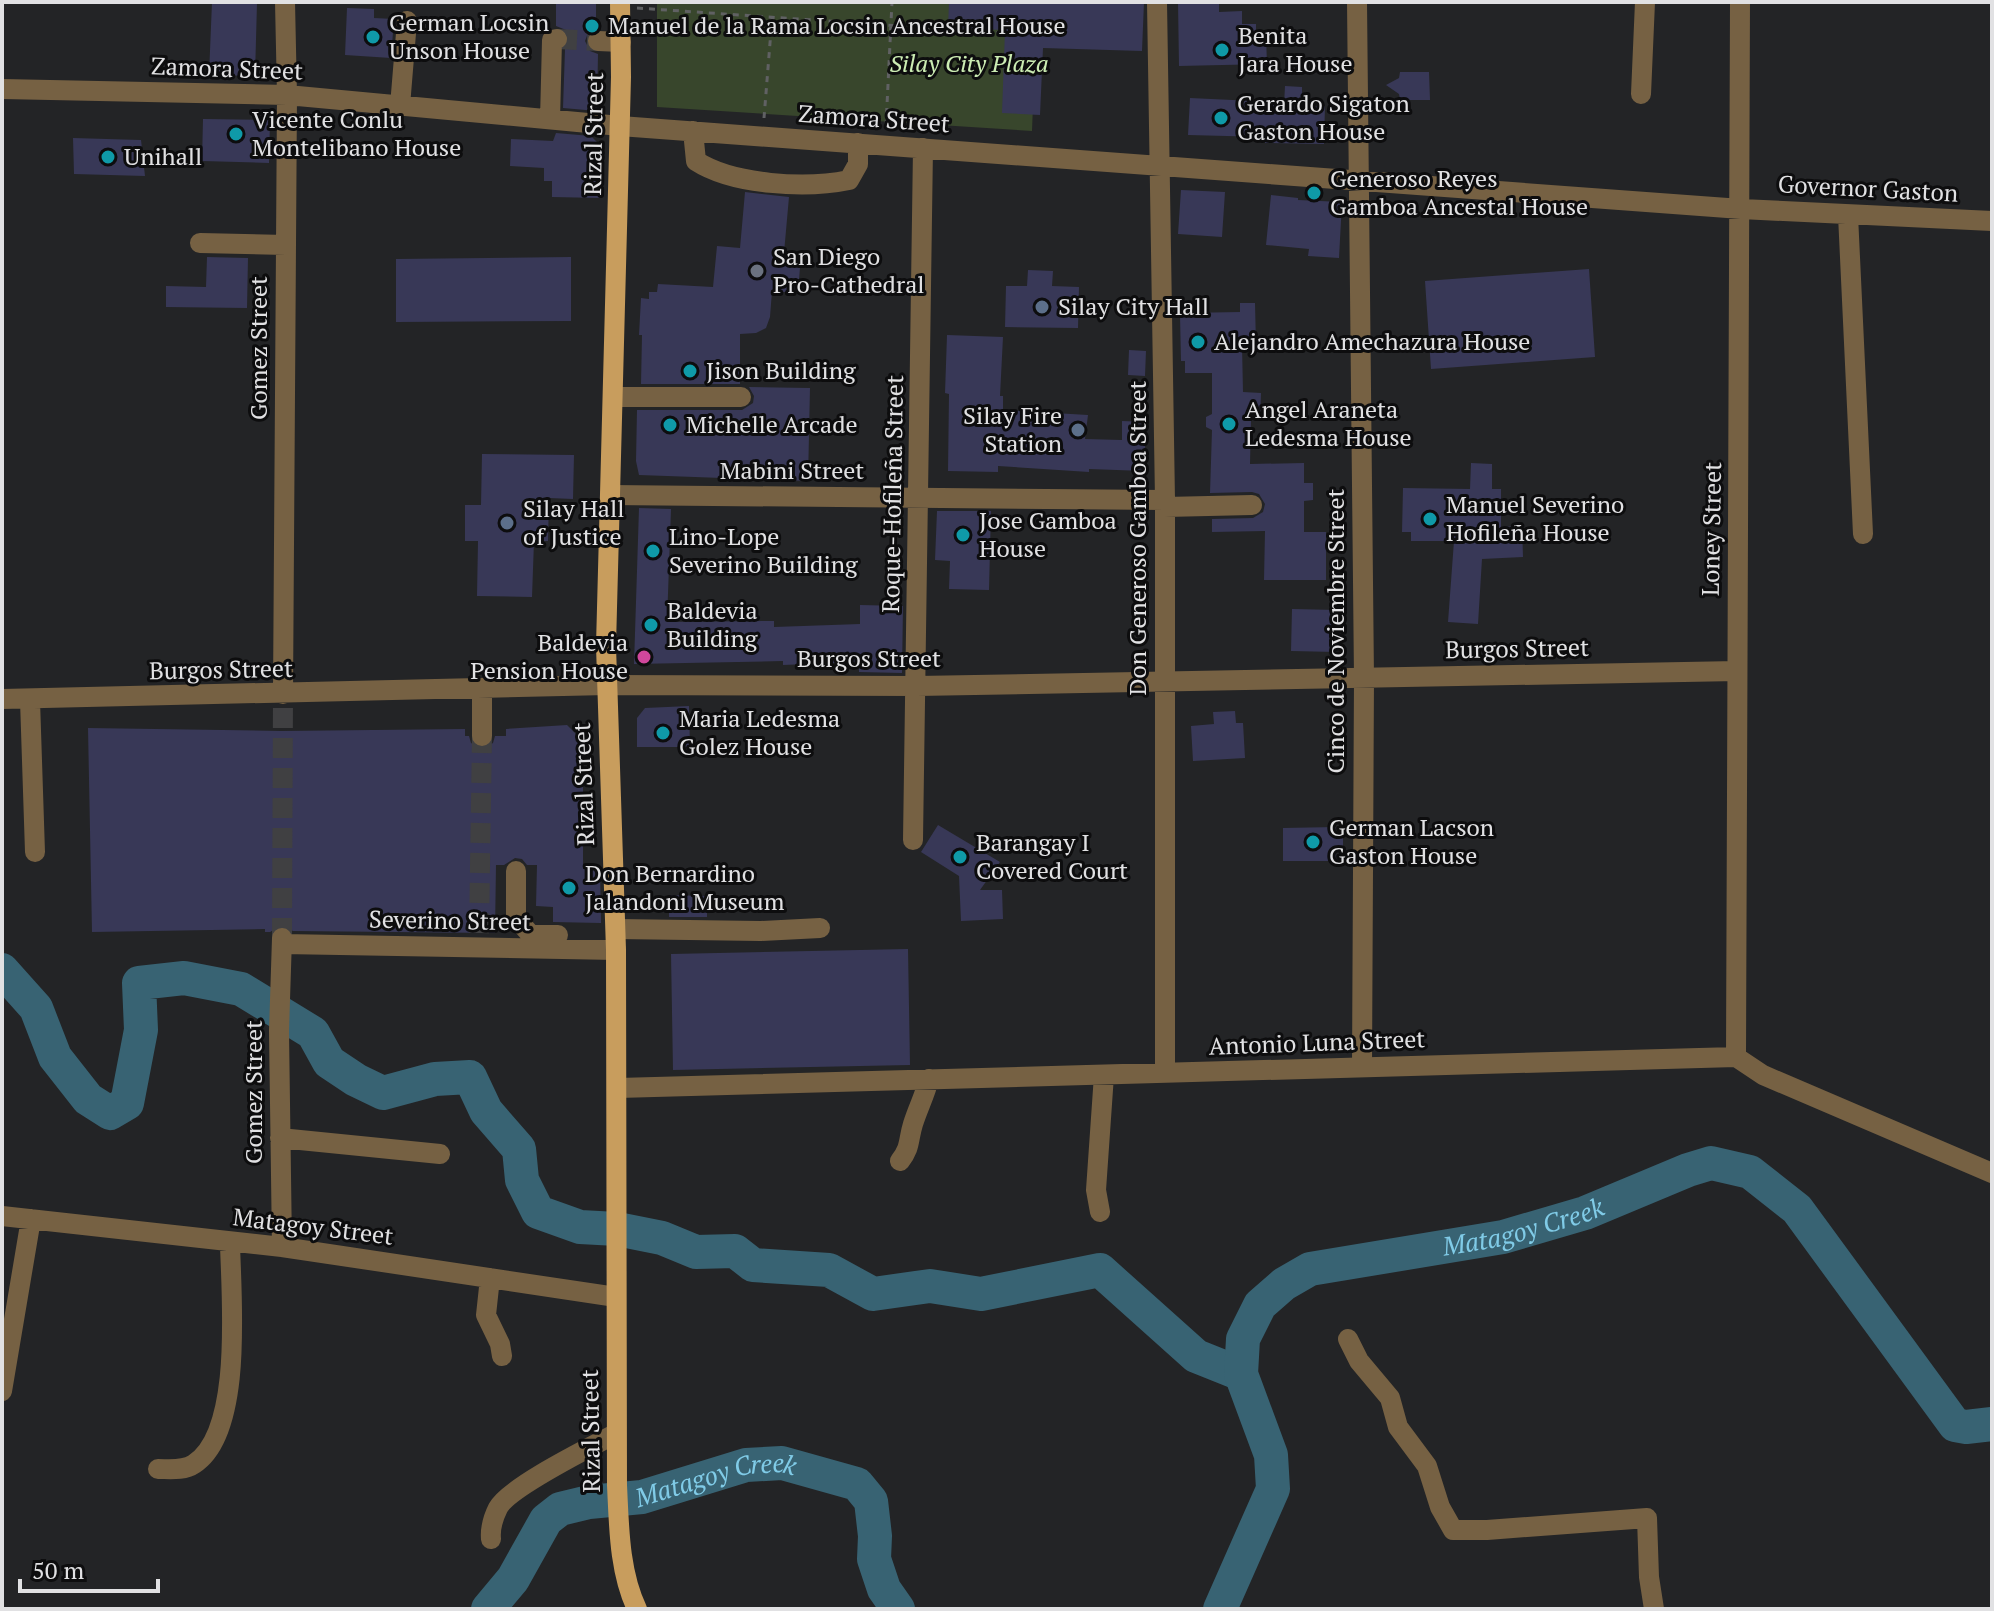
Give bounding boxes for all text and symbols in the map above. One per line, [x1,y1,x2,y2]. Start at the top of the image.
place label: German Locsin Unson House [389,6,549,66]
place label: Manuel de la Rama Locsin Ancestral House [608,9,1066,41]
marker: Manuel de la Rama Locsin Ancestral House [583,17,601,35]
place label: Benita Jara House [1238,19,1352,79]
marker: German Locsin Unson House [364,28,382,46]
marker: Benita Jara House [1213,41,1231,59]
park label: Silay City Plaza [889,47,1049,79]
street label: Zamora Street [151,49,304,87]
street label: Rizal Street [576,72,610,196]
place label: Gerardo Sigaton Gaston House [1237,87,1410,147]
street label: Zamora Street [797,97,951,139]
place label: Vicente Conlu Montelibano House [252,103,461,163]
marker: Gerardo Sigaton Gaston House [1212,109,1230,127]
marker: Vicente Conlu Montelibano House [227,125,245,143]
place label: Unihall [124,140,202,172]
marker: Unihall [99,148,117,166]
place label: Generoso Reyes Gamboa Ancestal House [1330,162,1588,222]
street label: Governor Gaston [1777,167,1959,209]
marker: Generoso Reyes Gamboa Ancestal House [1305,184,1323,202]
place label: San Diego Pro-Cathedral [773,240,925,300]
marker: San Diego Pro-Cathedral [748,262,766,280]
street label: Gomez Street [242,276,274,420]
place label: Silay City Hall [1058,290,1209,322]
marker: Silay City Hall [1033,298,1051,316]
place label: Alejandro Amechazura House [1214,325,1530,357]
marker: Alejandro Amechazura House [1189,333,1207,351]
place label: Jison Building [706,354,856,386]
marker: Jison Building [681,362,699,380]
street label: Roque-Hofileña Street [874,375,910,613]
street label: Don Generoso Gamboa Street [1121,380,1153,695]
place label: Angel Araneta Ledesma House [1245,393,1412,453]
place label: Silay Fire Station [963,399,1062,459]
place label: Michelle Arcade [686,408,858,440]
marker: Angel Araneta Ledesma House [1220,415,1238,433]
marker: Michelle Arcade [661,416,679,434]
marker: Silay Fire Station [1069,421,1087,439]
street label: Mabini Street [720,454,864,486]
street label: Loney Street [1694,461,1728,596]
street label: Cinco de Noviembre Street [1319,488,1351,773]
place label: Manuel Severino Hofileña House [1446,488,1624,548]
place label: Silay Hall of Justice [523,492,624,552]
place label: Jose Gamboa House [979,504,1117,564]
marker: Manuel Severino Hofileña House [1421,510,1439,528]
marker: Silay Hall of Justice [498,514,516,532]
place label: Lino-Lope Severino Building [669,520,858,580]
marker: Jose Gamboa House [954,526,972,544]
marker: Lino-Lope Severino Building [644,542,662,560]
place label: Baldevia Building [667,594,758,654]
marker: Baldevia Building [642,616,660,634]
place label: Baldevia Pension House [470,626,628,686]
street label: Burgos Street [1445,631,1589,665]
street label: Burgos Street [797,642,941,674]
marker: Baldevia Pension House [635,648,653,666]
street label: Burgos Street [149,652,293,686]
place label: Maria Ledesma Golez House [679,702,840,762]
street label: Rizal Street [565,722,601,846]
marker: Maria Ledesma Golez House [654,724,672,742]
place label: German Lacson Gaston House [1329,811,1494,871]
place label: Barangay I Covered Court [976,826,1128,886]
marker: German Lacson Gaston House [1304,833,1322,851]
marker: Barangay I Covered Court [951,848,969,866]
place label: Don Bernardino Jalandoni Museum [585,857,785,917]
marker: Don Bernardino Jalandoni Museum [560,879,578,897]
street label: Severino Street [369,903,531,937]
street label: Gomez Street [237,1020,269,1164]
street label: Antonio Luna Street [1208,1022,1426,1062]
water label: Matagoy Creek [1439,1189,1609,1263]
street label: Matagoy Street [231,1200,395,1252]
street label: Rizal Street [573,1369,607,1493]
water label: Matagoy Creek [630,1445,801,1514]
scale bar [20,1543,158,1593]
text: 50 m [32,1554,84,1586]

